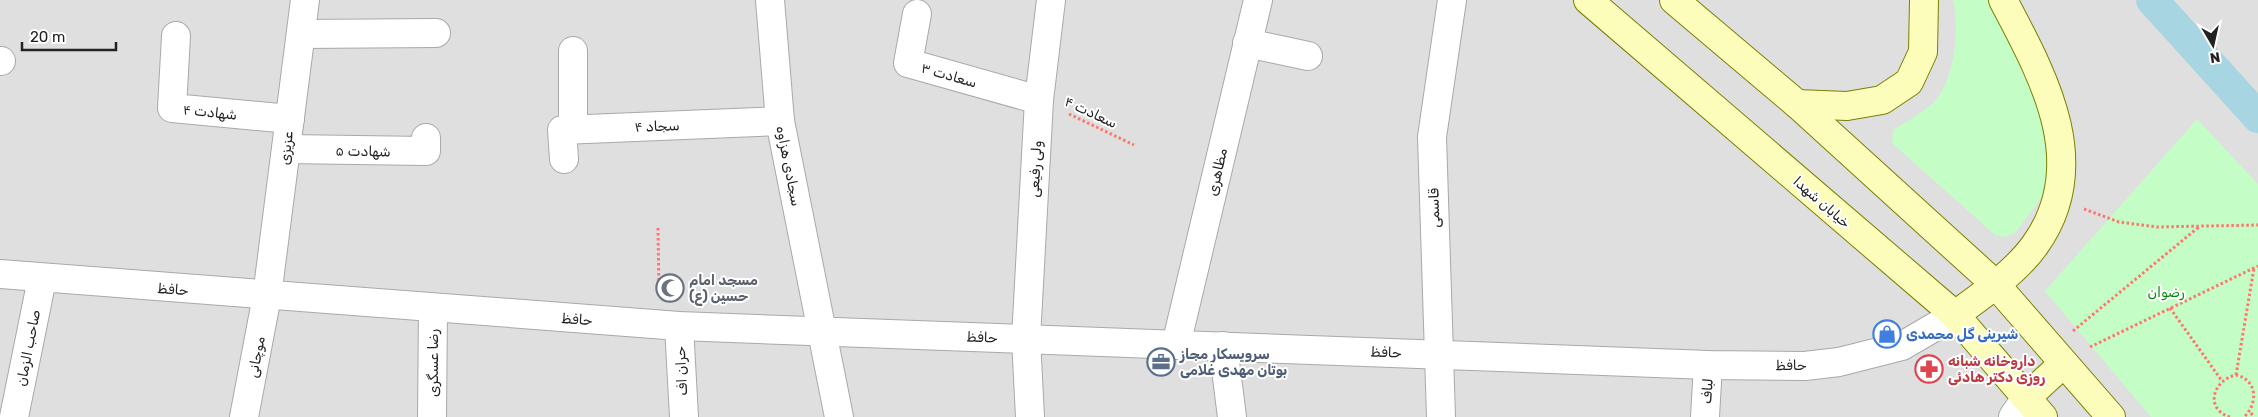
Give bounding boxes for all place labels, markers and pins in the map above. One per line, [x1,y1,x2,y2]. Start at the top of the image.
place label: مسجد امام حسین (ع) [689,272,758,306]
mosque icon: مسجد امام حسین (ع) [655,273,685,303]
shop icon: شیرینی گل محمدی [1872,319,1902,349]
place label: شیرینی گل محمدی [1906,326,2019,343]
place label: سرویسکار مجاز بوتان مهدی غلامی [1179,346,1287,379]
office icon: سرویسکار مجاز بوتان مهدی غلامی [1146,347,1176,377]
place label: داروخانه شبانه روزی دکتر هادئی [1948,353,2045,386]
pharmacy icon: داروخانه شبانه روزی دکتر هادئی [1914,354,1944,384]

